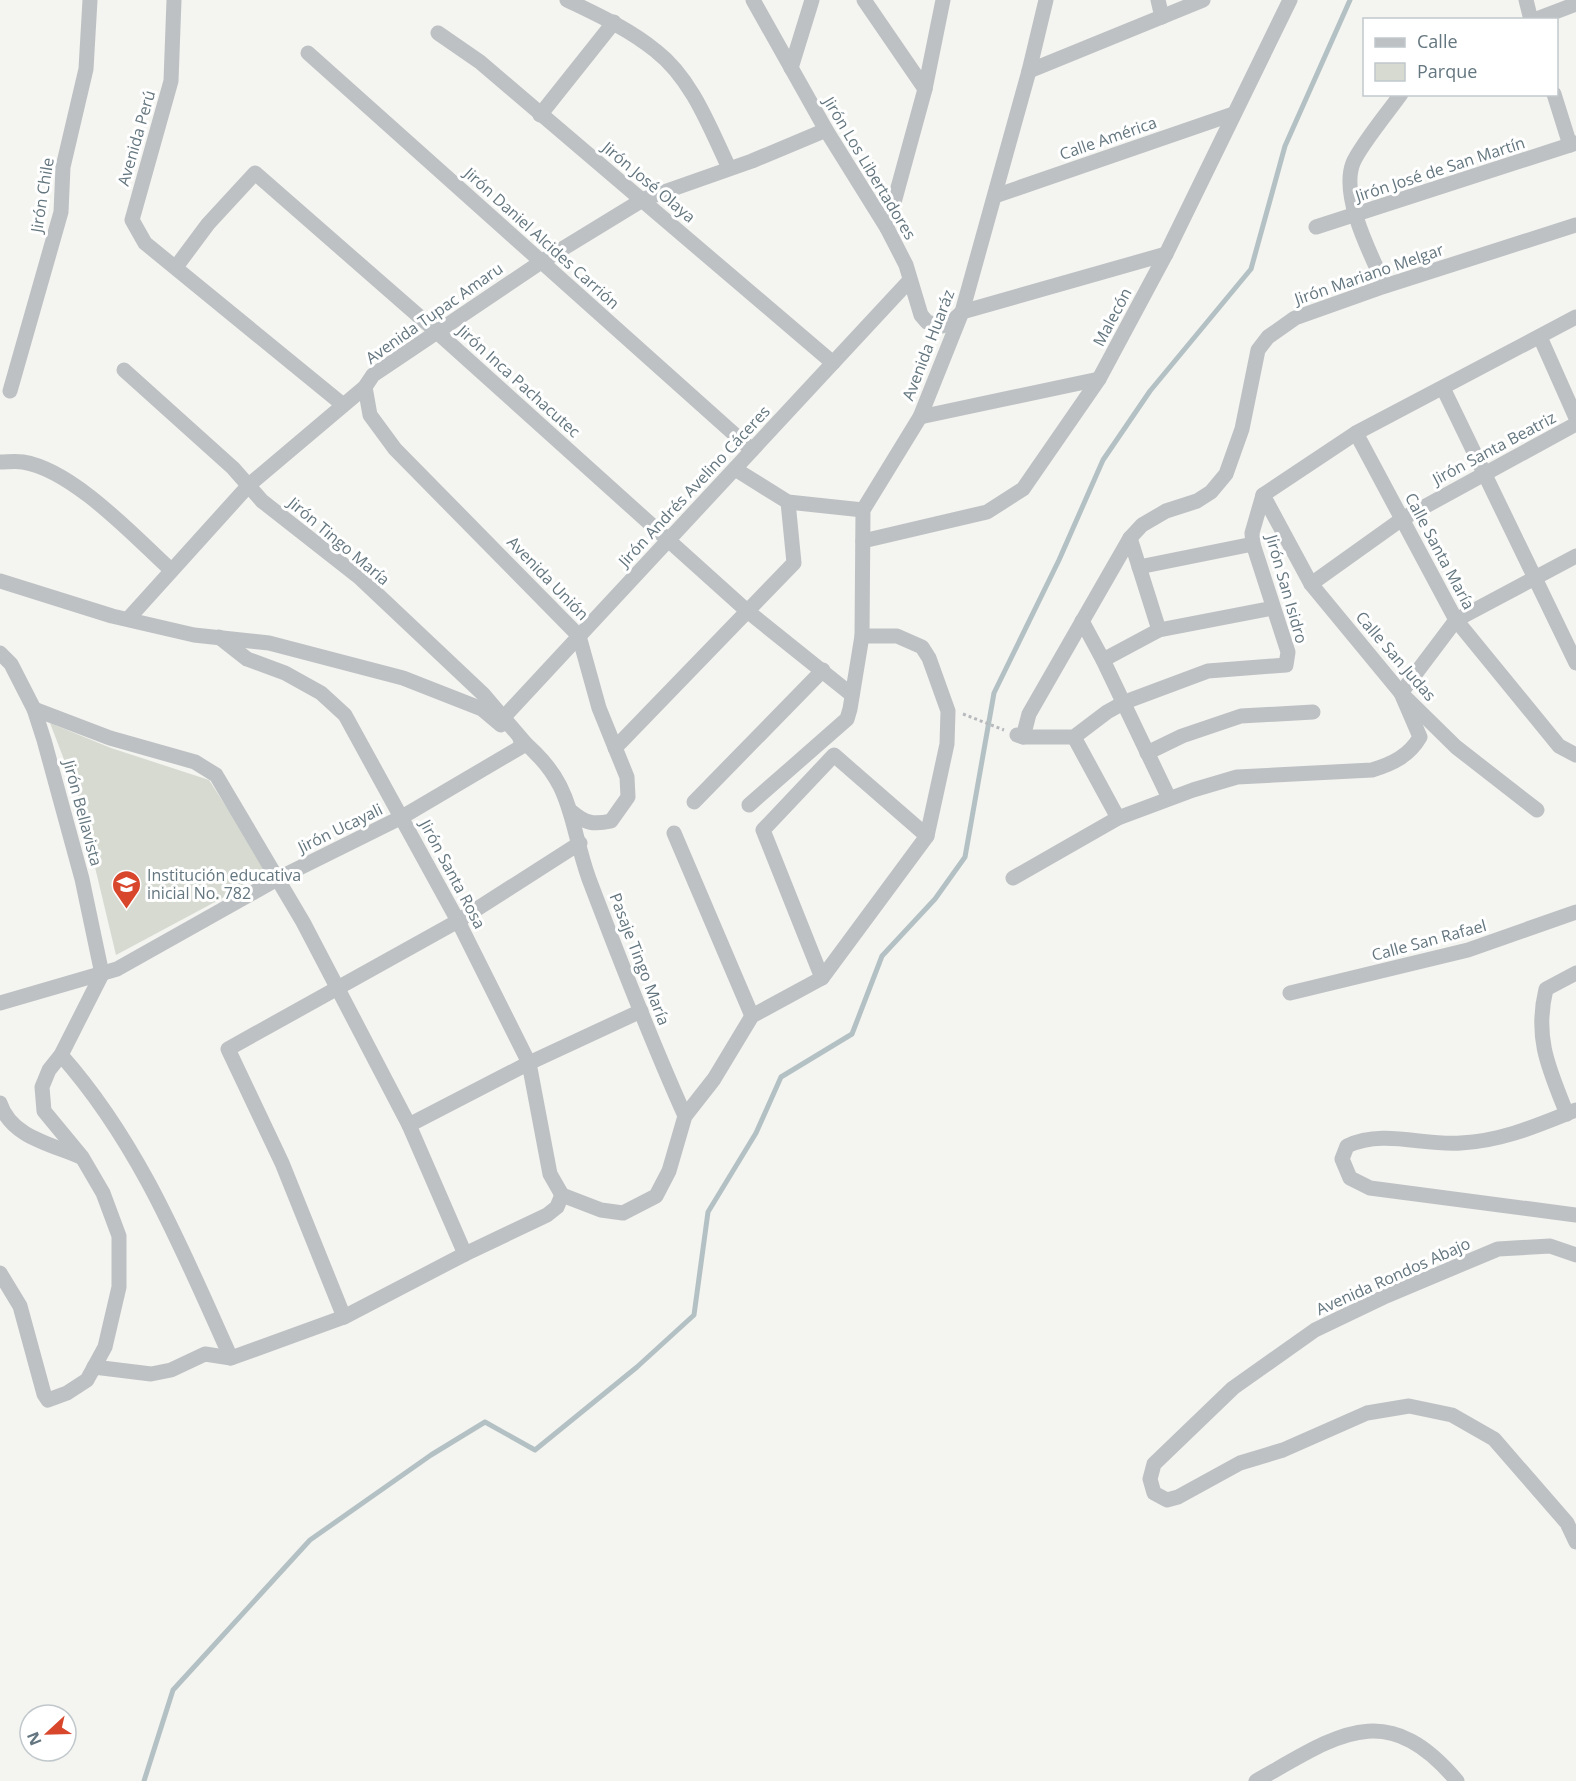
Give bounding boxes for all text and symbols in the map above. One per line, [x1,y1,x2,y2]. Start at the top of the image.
legend [1363,18,1558,96]
text: Calle [1417,29,1458,53]
text: Parque [1417,59,1477,83]
street label: Avenida Perú [112,88,160,188]
street label: Jirón Los Libertadores [818,91,921,244]
street label: Calle América [1057,111,1159,165]
street label: Jirón José de San Martín [1350,131,1528,207]
street label: Jirón José Olaya [596,135,700,228]
street label: Jirón Chile [25,156,59,236]
street label: Jirón Daniel Alcides Carrión [458,161,624,314]
street label: Jirón Mariano Melgar [1290,238,1447,311]
street label: Avenida Tupac Amaru [361,257,507,369]
street label: Malecón [1087,284,1137,350]
street label: Avenida Huaráz [897,286,959,404]
street label: Jirón Inca Pachacutec [451,319,585,442]
street label: Jirón Andrés Avelino Cáceres [612,401,775,573]
street label: Jirón Santa Beatriz [1427,406,1560,491]
street label: Calle Santa María [1400,489,1480,613]
street label: Jirón Tingo María [282,491,394,590]
street label: Jirón San Isidro [1260,530,1313,646]
street label: Avenida Unión [502,531,594,625]
street label: Calle San Judas [1351,606,1441,706]
street label: Jirón Bellavista [58,756,108,868]
street label: Jirón Ucayali [292,798,386,859]
street label: Jirón Santa Rosa [414,814,491,932]
place label: Institución educativa inicial No. 782 [147,864,301,904]
school or university icon: Institución educativa inicial No. 782 [110,868,142,910]
street label: Pasaje Tingo María [605,890,675,1028]
street label: Calle San Rafael [1369,914,1489,966]
street label: Avenida Rondos Abajo [1312,1232,1474,1320]
north arrow [18,1703,78,1763]
text: N [21,1728,47,1749]

